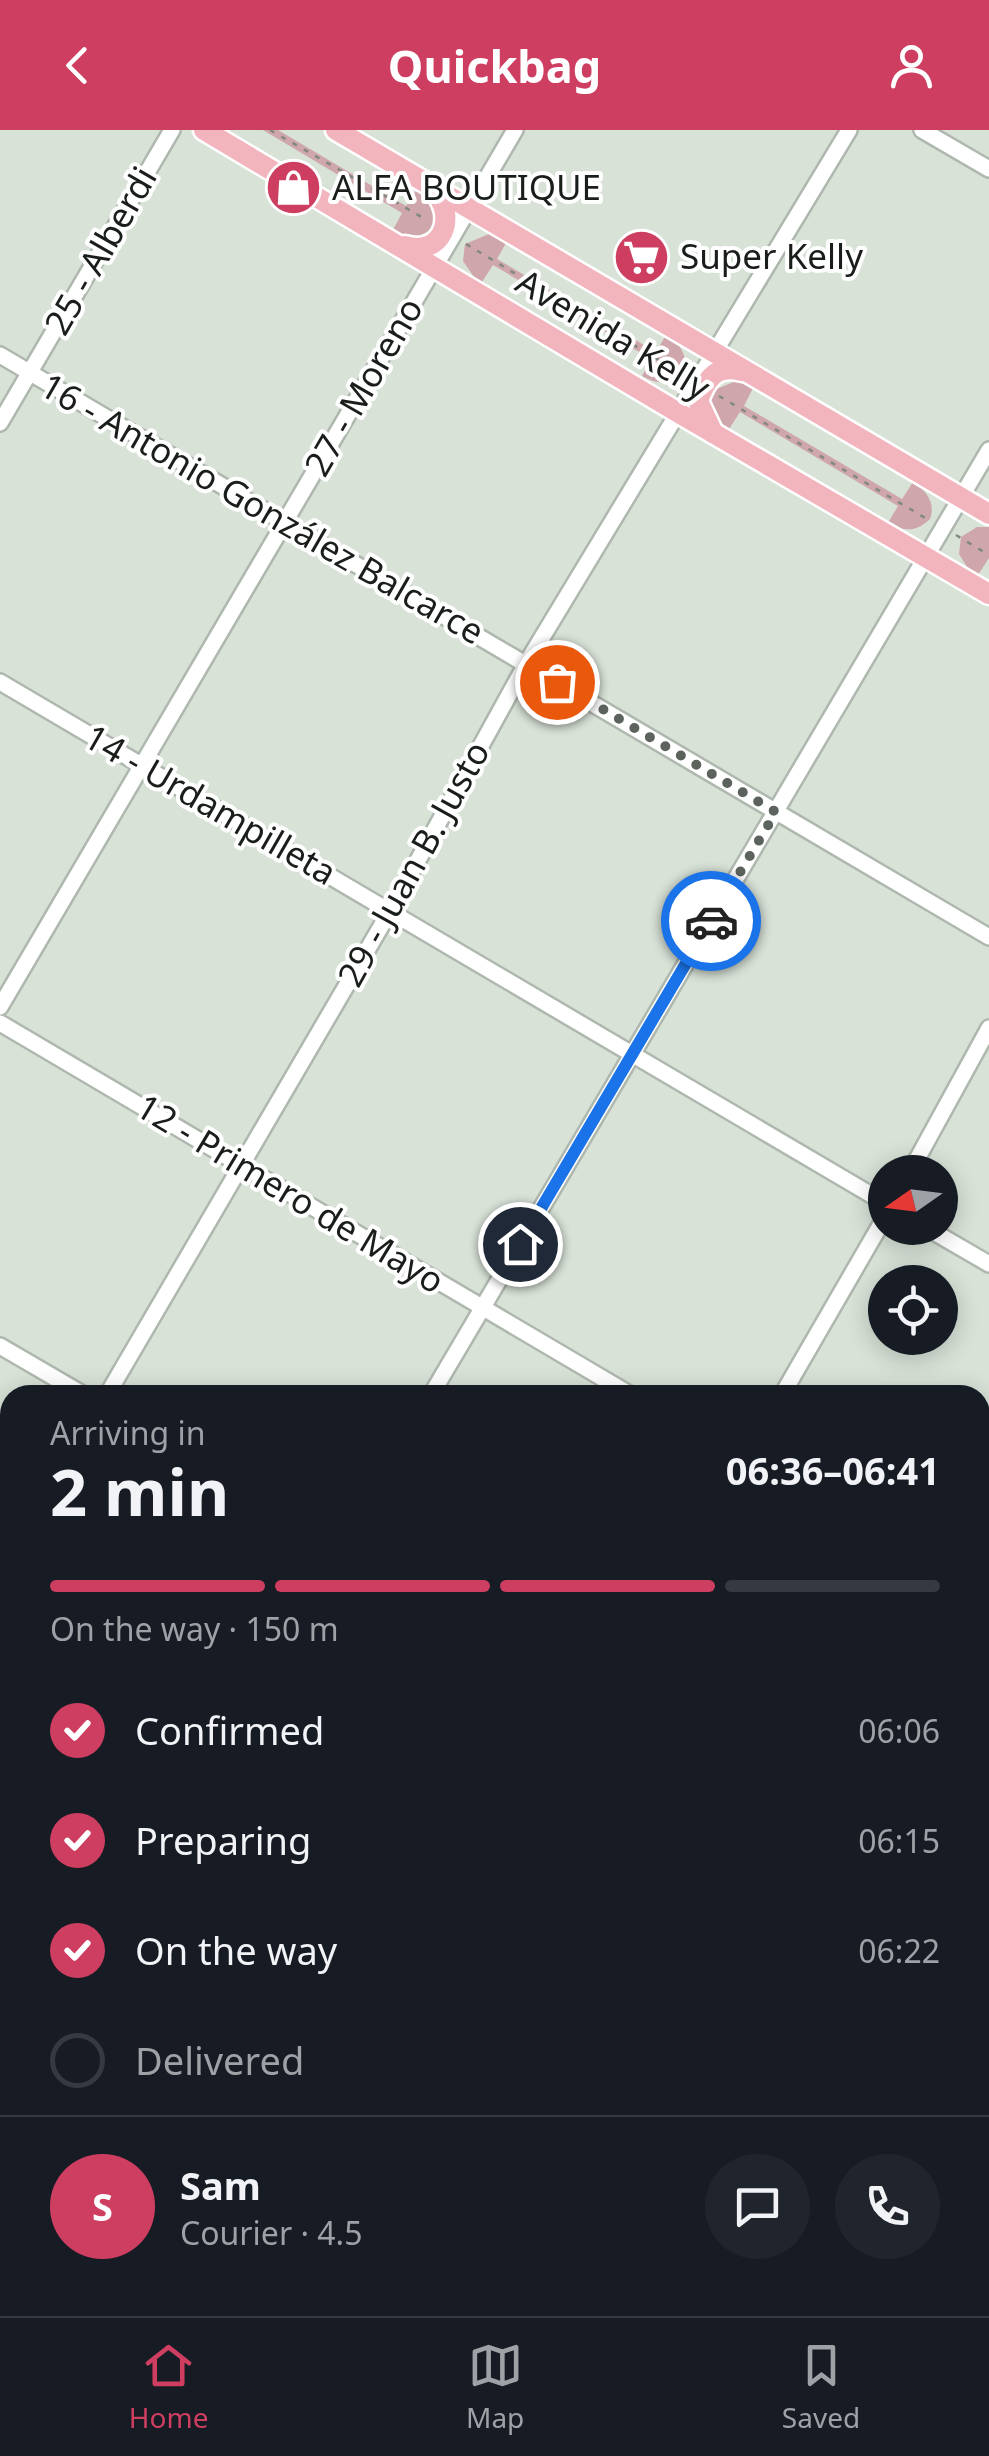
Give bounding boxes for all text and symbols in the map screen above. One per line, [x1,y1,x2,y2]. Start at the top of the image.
text: Quickbag [388,35,601,96]
icon: back [50,38,105,93]
icon: person [884,38,939,93]
street label: 25 - Alberdi [33,158,167,343]
shop icon: ALFA BOUTIQUE [263,158,323,218]
place label: ALFA BOUTIQUE [332,163,601,210]
supermarket icon: Super Kelly [611,227,671,287]
place label: Super Kelly [680,232,863,279]
street label: Avenida Kelly [508,257,719,410]
street label: 27 - Moreno [293,288,433,484]
street label: 16 - Antonio González Balcarce [32,361,493,654]
pin [515,640,600,725]
icon: bag [530,655,585,710]
street label: 14 - Urdampilleta [76,713,345,895]
street label: 29 - Juan B. Justo [326,732,500,994]
courier [661,871,761,971]
icon: car [684,894,739,949]
street label: 12 - Primero de Mayo [128,1082,453,1303]
north arrow [868,1155,958,1245]
map controls [868,1155,958,1355]
pin [478,1202,563,1287]
icon: home [493,1217,548,1272]
button: locate [868,1265,958,1355]
text: Arriving in [50,1411,205,1454]
text: 06:36–06:41 [726,1444,940,1496]
text: 2 min [50,1447,229,1535]
text: On the way · 150 m [50,1607,339,1650]
icon: check [50,1703,105,1758]
text: Confirmed [135,1704,324,1756]
text: 06:06 [858,1709,940,1752]
icon: check [50,1813,105,1868]
text: Preparing [135,1814,311,1866]
text: 06:15 [858,1819,940,1862]
icon: check [50,1923,105,1978]
text: On the way [135,1924,337,1976]
text: 06:22 [858,1929,940,1972]
text: Delivered [135,2034,304,2086]
button: chat [705,2154,810,2259]
button: phone [835,2154,940,2259]
text: Sam [180,2159,261,2211]
text: S [92,2180,113,2232]
text: Courier · 4.5 [180,2211,363,2254]
tab: Home [129,2338,208,2436]
tab: Map [466,2338,524,2436]
tab: Saved [782,2338,860,2436]

